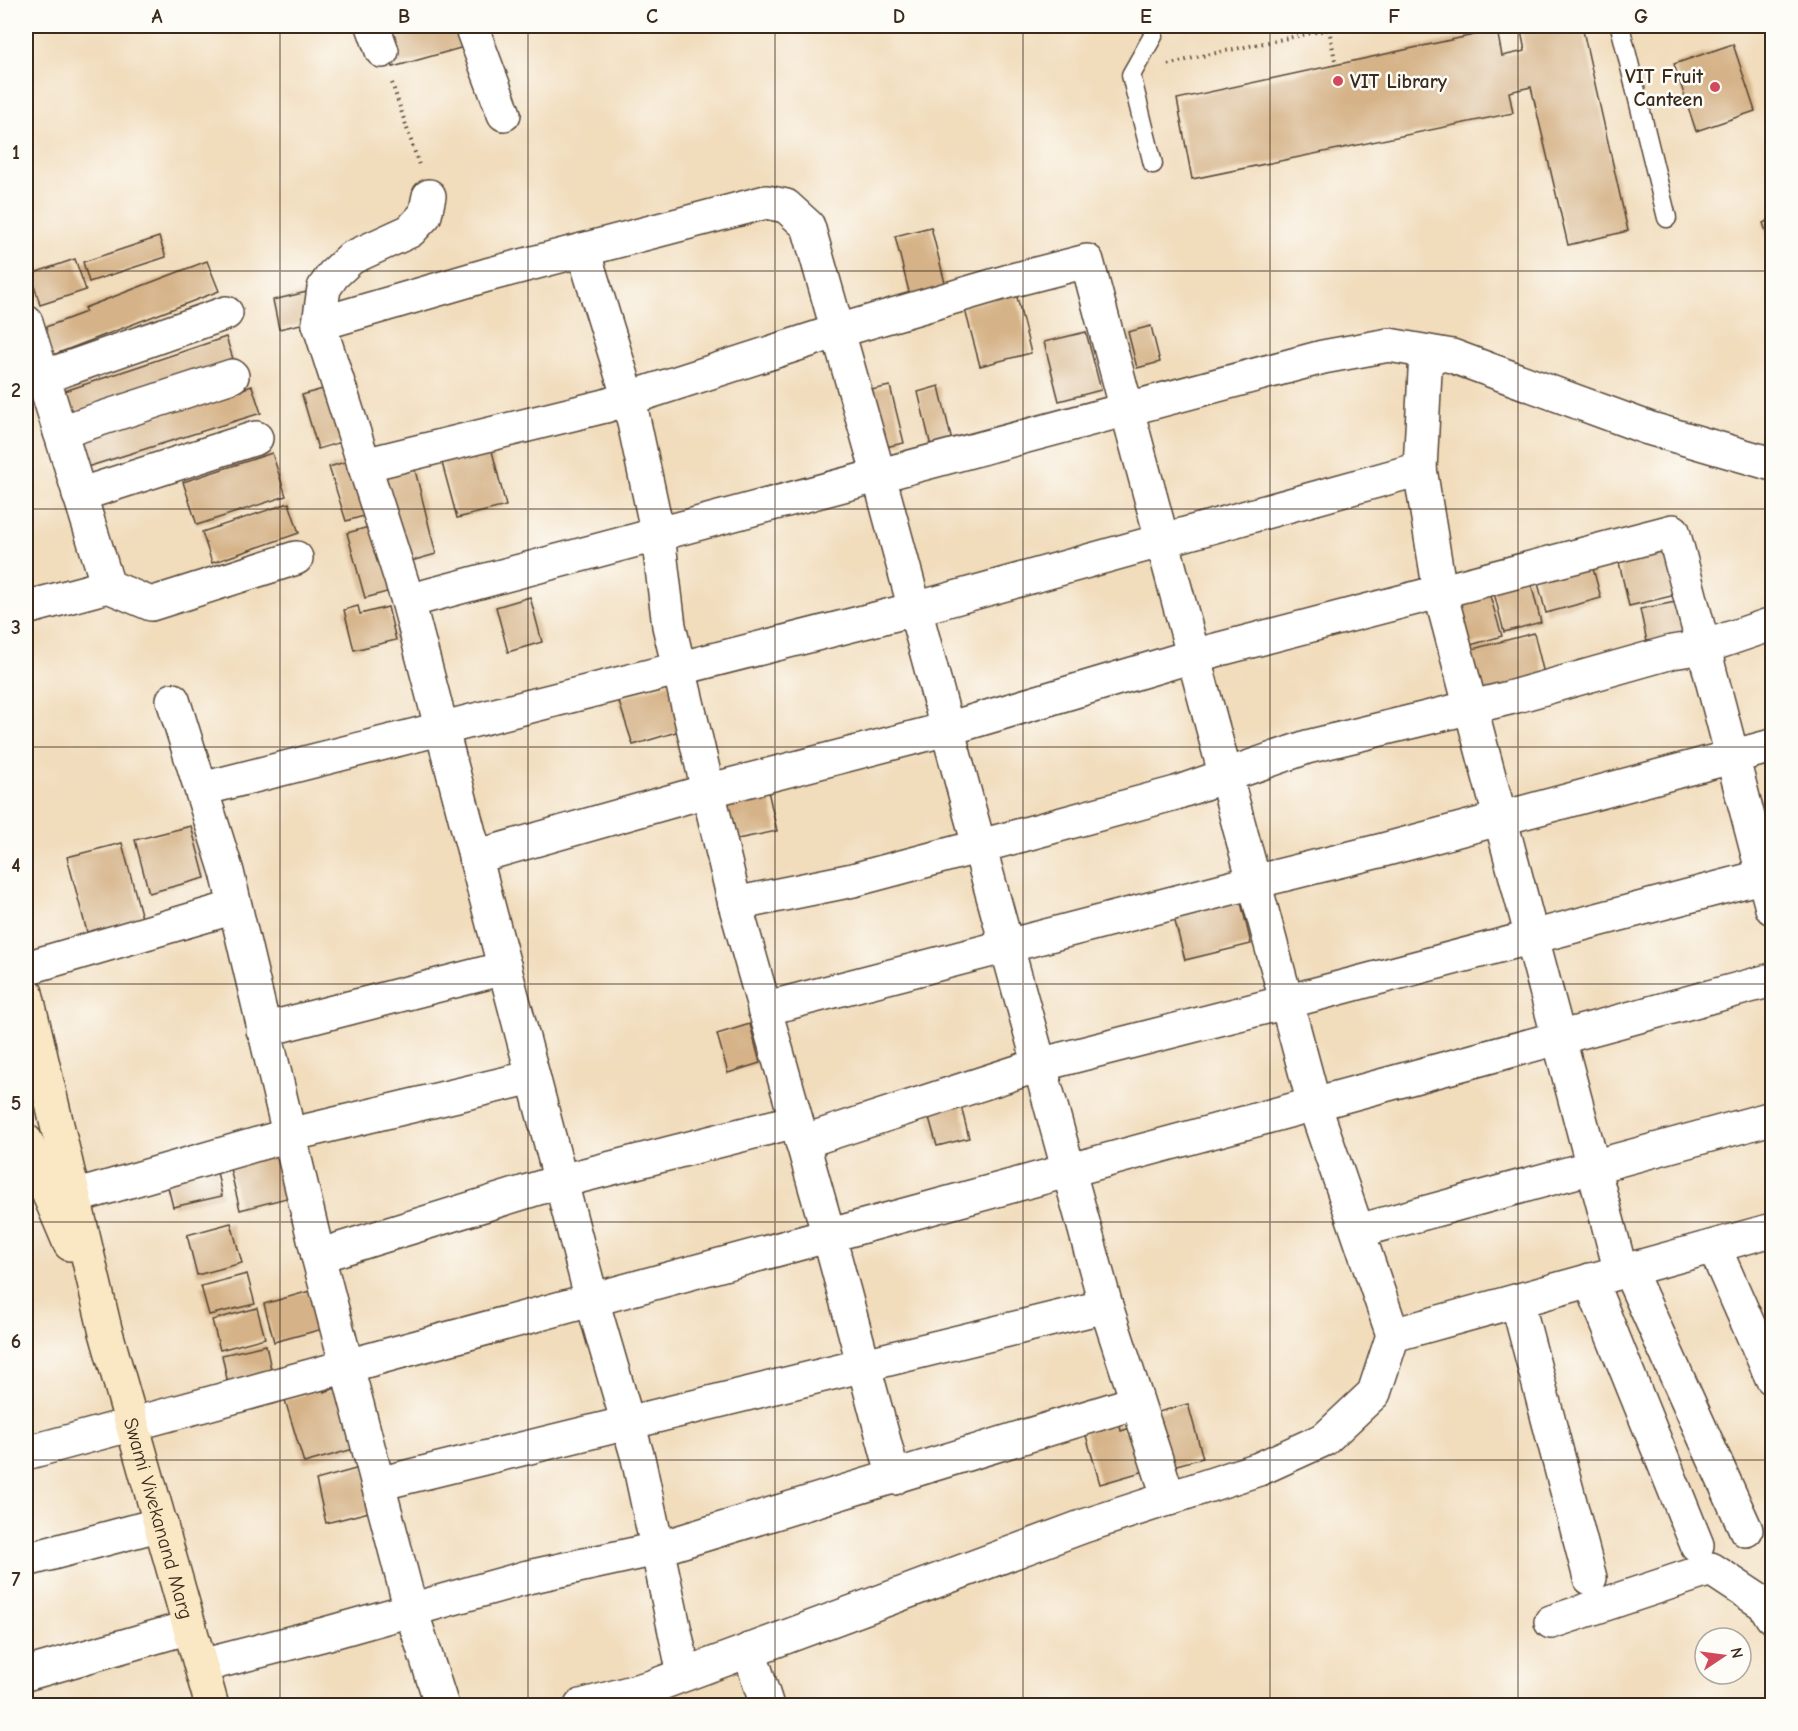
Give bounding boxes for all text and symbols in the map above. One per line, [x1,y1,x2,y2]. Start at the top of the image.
text: A [151,5,163,28]
text: B [398,5,410,28]
text: C [646,5,658,28]
text: D [893,5,905,28]
text: E [1140,5,1152,28]
text: F [1388,5,1400,28]
text: G [1634,5,1648,28]
place label: VIT Fruit Canteen [1625,65,1703,111]
place label: VIT Library [1350,70,1448,93]
marker: VIT Library [1331,74,1345,88]
marker: VIT Fruit Canteen [1708,80,1722,94]
text: 1 [12,141,20,164]
text: 2 [11,379,21,402]
text: 3 [11,616,21,639]
text: 4 [11,854,21,877]
text: 5 [11,1092,21,1115]
text: 6 [11,1330,21,1353]
street label: Swami Vivekanand Marg [119,1415,198,1622]
text: 7 [12,1568,21,1591]
north arrow [1693,1626,1753,1686]
text: N [1727,1646,1747,1660]

